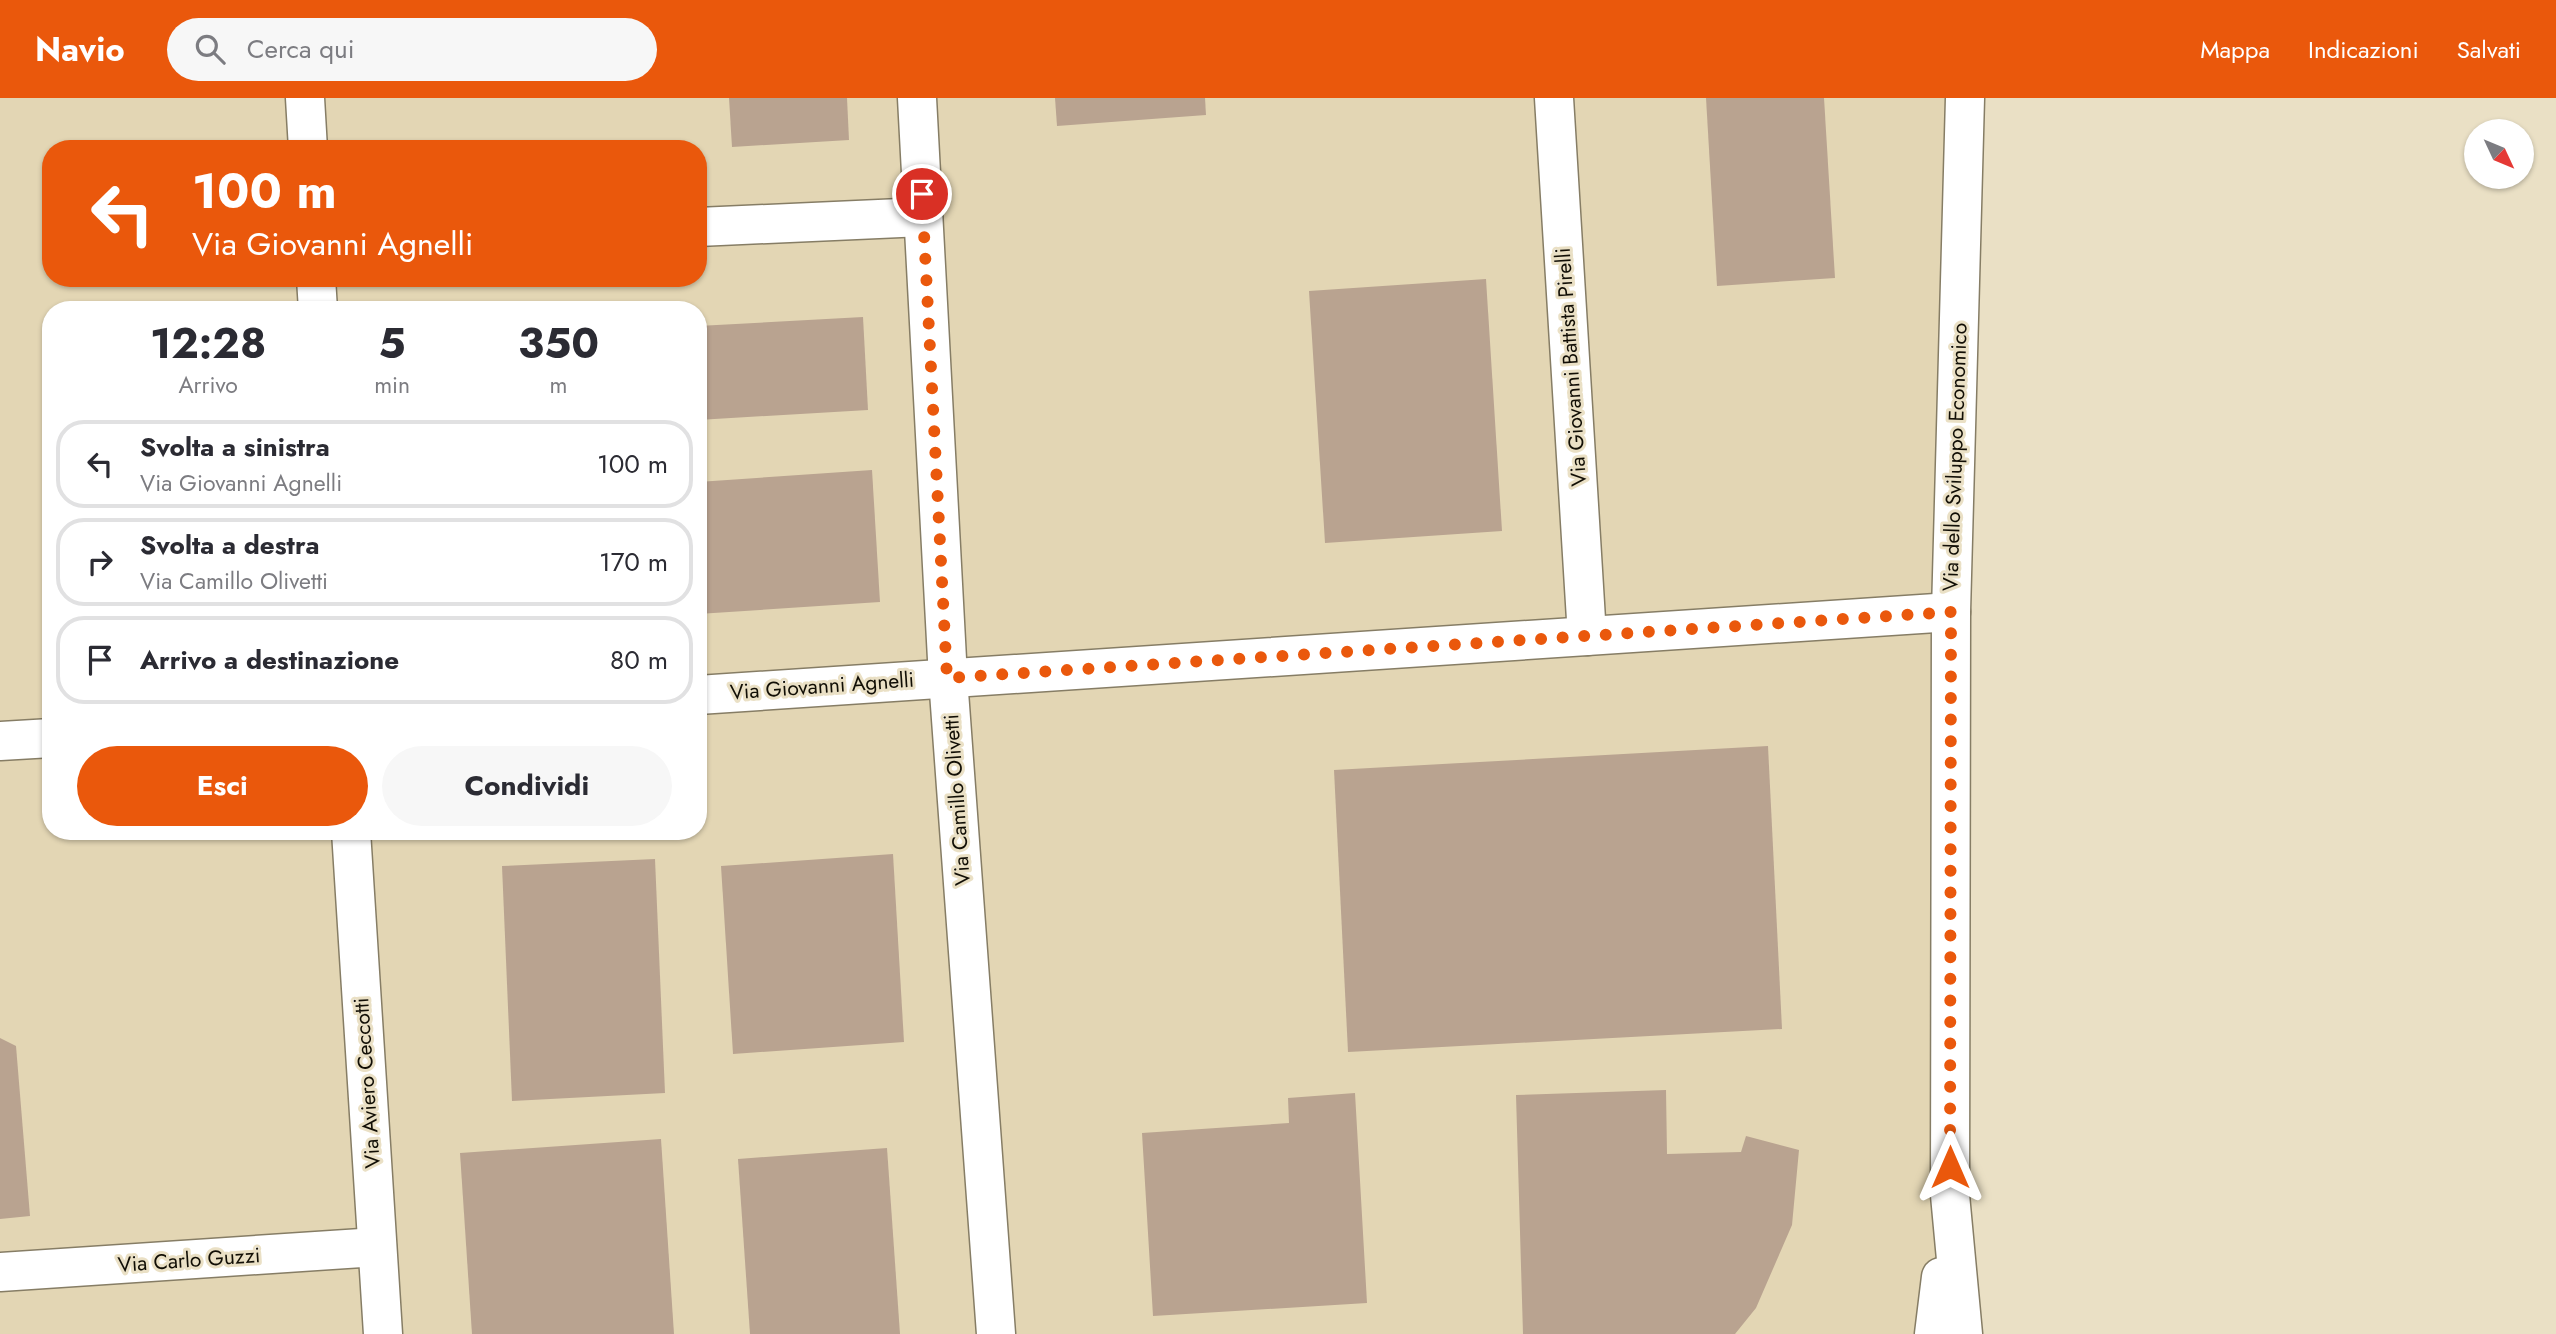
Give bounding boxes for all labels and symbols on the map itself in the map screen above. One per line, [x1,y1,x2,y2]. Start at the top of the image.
north arrow [2464,119,2534,189]
pin [892,164,952,224]
street label: Via Giovanni Battista Pirelli [1548,247,1594,487]
street label: Via dello Sviluppo Economico [1935,322,1975,592]
street label: Via Giovanni Agnelli [729,665,915,707]
street label: Via Camillo Olivetti [936,713,978,887]
street label: Via Aviero Ceccotti [346,997,388,1169]
position arrow [1913,1130,1987,1204]
street label: Via Carlo Guzzi [117,1240,261,1280]

